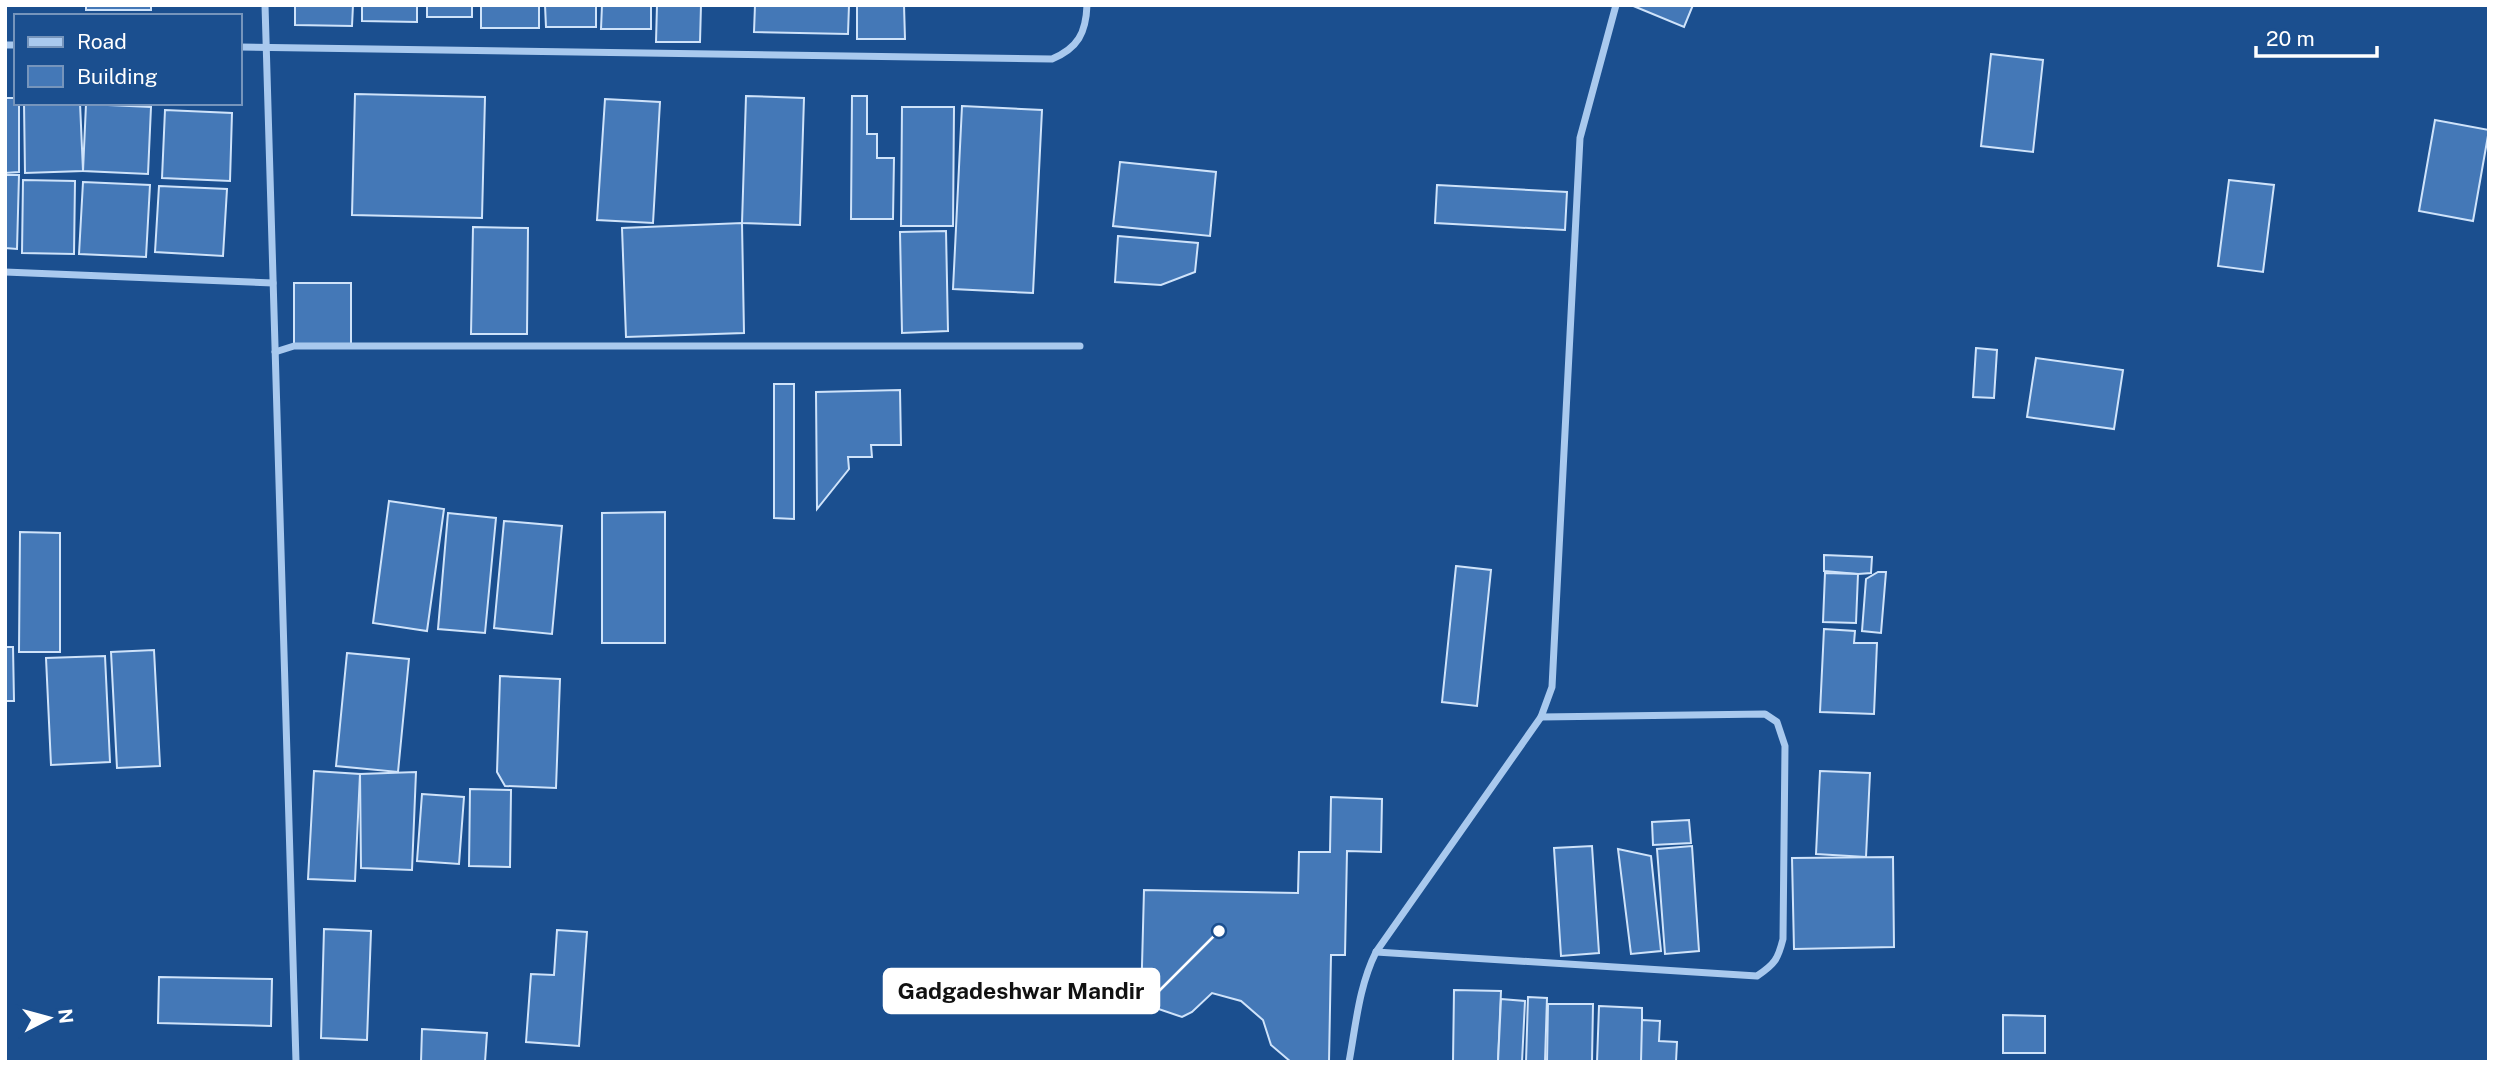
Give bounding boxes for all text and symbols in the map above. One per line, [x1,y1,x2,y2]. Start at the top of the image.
legend [14,14,242,105]
scale bar [2256,14,2377,58]
text: 20 m [2266,26,2315,51]
text: Road [77,29,127,54]
text: Building [77,64,158,89]
callout: Gadgadeshwar Mandir [884,969,1159,1013]
text: Gadgadeshwar Mandir [898,977,1144,1004]
north arrow [14,983,84,1053]
text: N [54,1008,78,1025]

